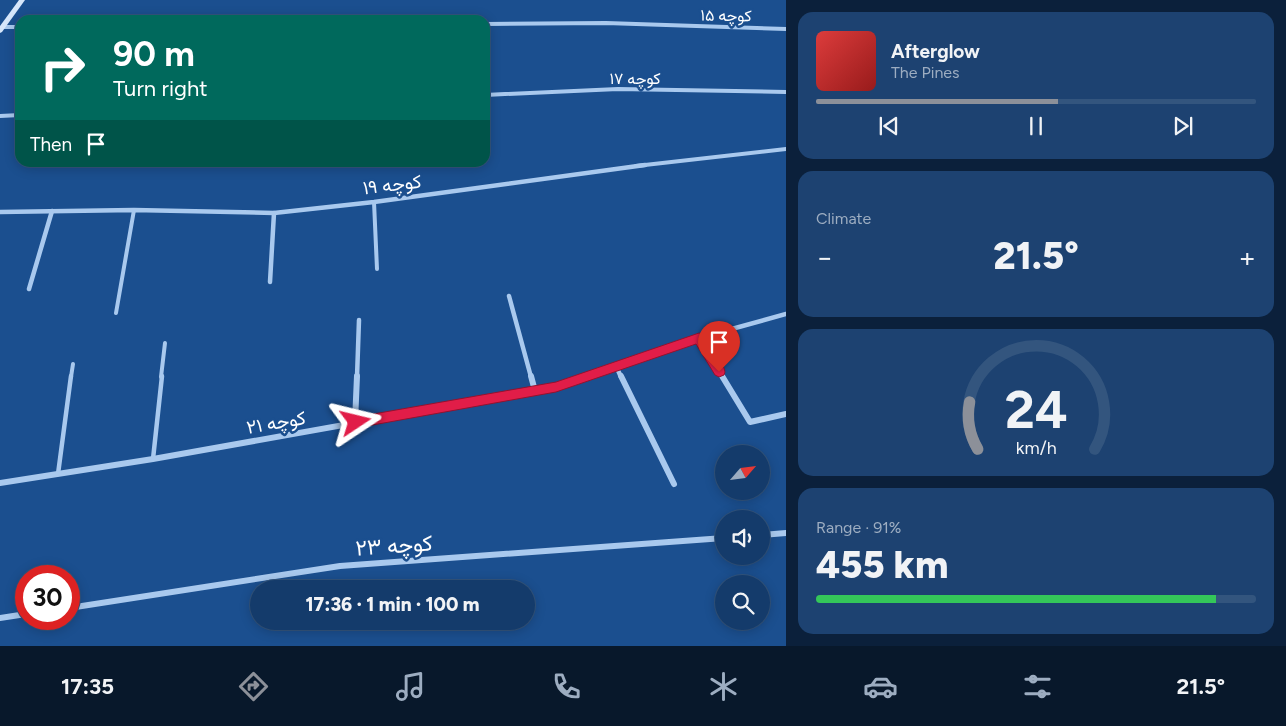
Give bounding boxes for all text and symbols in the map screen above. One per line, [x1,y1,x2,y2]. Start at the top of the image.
street label: کوچه ۱۵ [700,6,752,27]
text: 90 m [113,33,195,75]
icon: right [30,35,95,100]
text: Afterglow [891,40,980,63]
text: The Pines [891,63,960,82]
street label: کوچه ۱۷ [609,69,661,90]
text: Turn right [113,75,208,102]
icon: previous [875,112,903,140]
icon: pause [1022,112,1050,140]
icon: next [1169,112,1197,140]
icon: arrive [82,130,110,158]
text: Then [30,133,72,156]
street label: کوچه ۱۹ [361,169,423,201]
text: Climate [816,209,871,228]
text: 21.5° [993,233,1079,279]
text: − [816,240,833,274]
text: + [1239,240,1256,274]
pin [698,321,740,372]
icon: arrive [705,328,733,356]
text: 24 [1004,379,1068,441]
position arrow [329,395,381,447]
street label: کوچه ۲۱ [245,406,308,441]
text: km/h [1016,437,1056,458]
north arrow [715,445,770,500]
map controls [715,445,770,630]
button: sound [715,510,770,565]
text: Range · 91% [816,518,901,537]
street label: کوچه ۲۳ [355,529,434,563]
text: 455 km [816,542,948,588]
speed limit sign: 30 [15,565,80,630]
button: search [715,575,770,630]
text: 17:36 · 1 min · 100 m [305,593,480,616]
icon: directions [236,669,271,704]
icon: music [393,669,428,704]
icon: phone [549,669,584,704]
icon: climate [706,669,741,704]
icon: car [863,669,898,704]
icon: filters [1020,669,1055,704]
text: 17:35 [61,673,114,700]
text: 21.5° [1177,673,1225,700]

